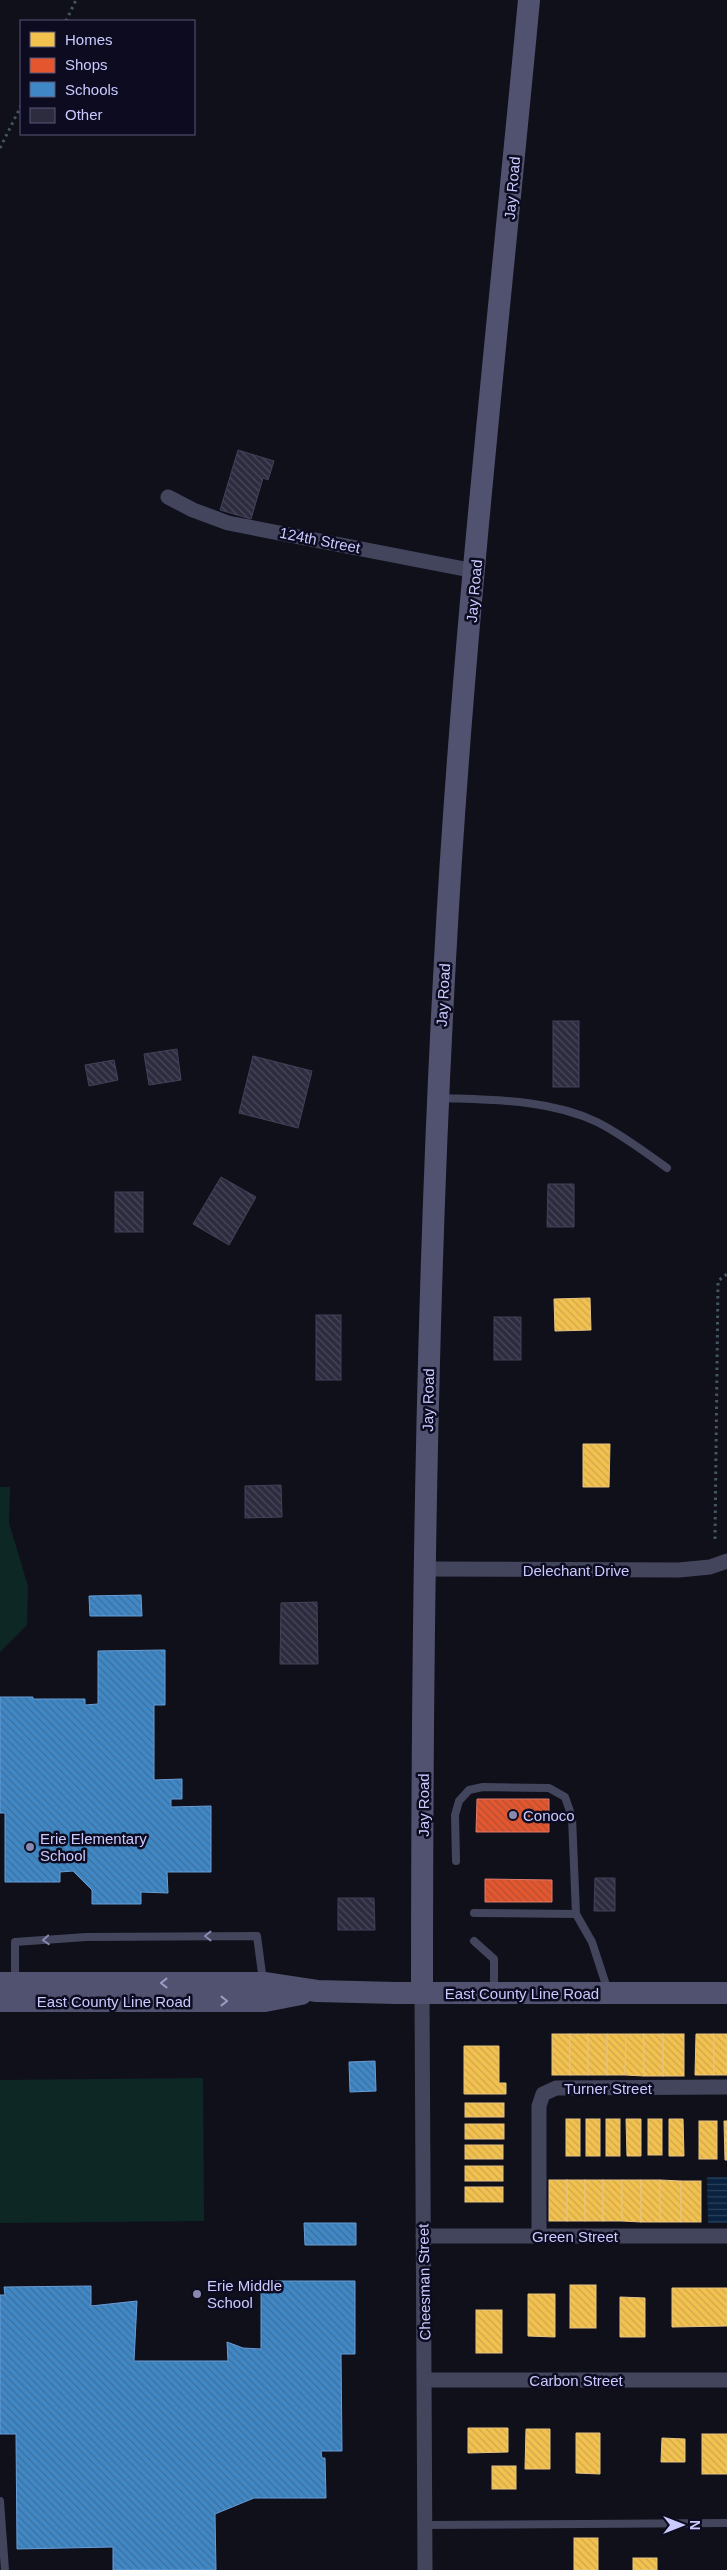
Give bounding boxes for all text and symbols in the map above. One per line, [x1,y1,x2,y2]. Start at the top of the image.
legend [20,20,195,135]
text: Homes [65,31,113,48]
text: Shops [65,56,108,73]
text: Schools [65,81,118,98]
text: Other [65,106,103,123]
street label: Jay Road [501,156,523,220]
street label: 124th Street [278,524,363,556]
street label: Jay Road [463,559,485,623]
street label: Jay Road [433,963,453,1027]
street label: Jay Road [419,1368,437,1432]
street label: Delechant Drive [523,1562,629,1579]
street label: Jay Road [415,1773,432,1837]
place label: Conoco [523,1807,575,1824]
marker: Conoco [507,1809,519,1821]
place label: Erie Elementary School [40,1830,147,1864]
marker: Erie Elementary School [24,1841,36,1853]
one-way arrow [204,1931,212,1941]
one-way arrow [42,1934,50,1945]
one-way arrow [160,1978,168,1988]
street label: East County Line Road [445,1985,599,2002]
street label: East County Line Road [37,1993,191,2010]
one-way arrow [220,1996,228,2006]
street label: Turner Street [564,2080,653,2097]
street label: Cheesman Street [414,2223,434,2341]
street label: Green Street [532,2228,619,2245]
place label: Erie Middle School [207,2277,282,2311]
marker: Erie Middle School [191,2288,203,2300]
street label: Carbon Street [529,2372,624,2389]
north arrow [657,2500,707,2550]
text: N [687,2520,703,2530]

